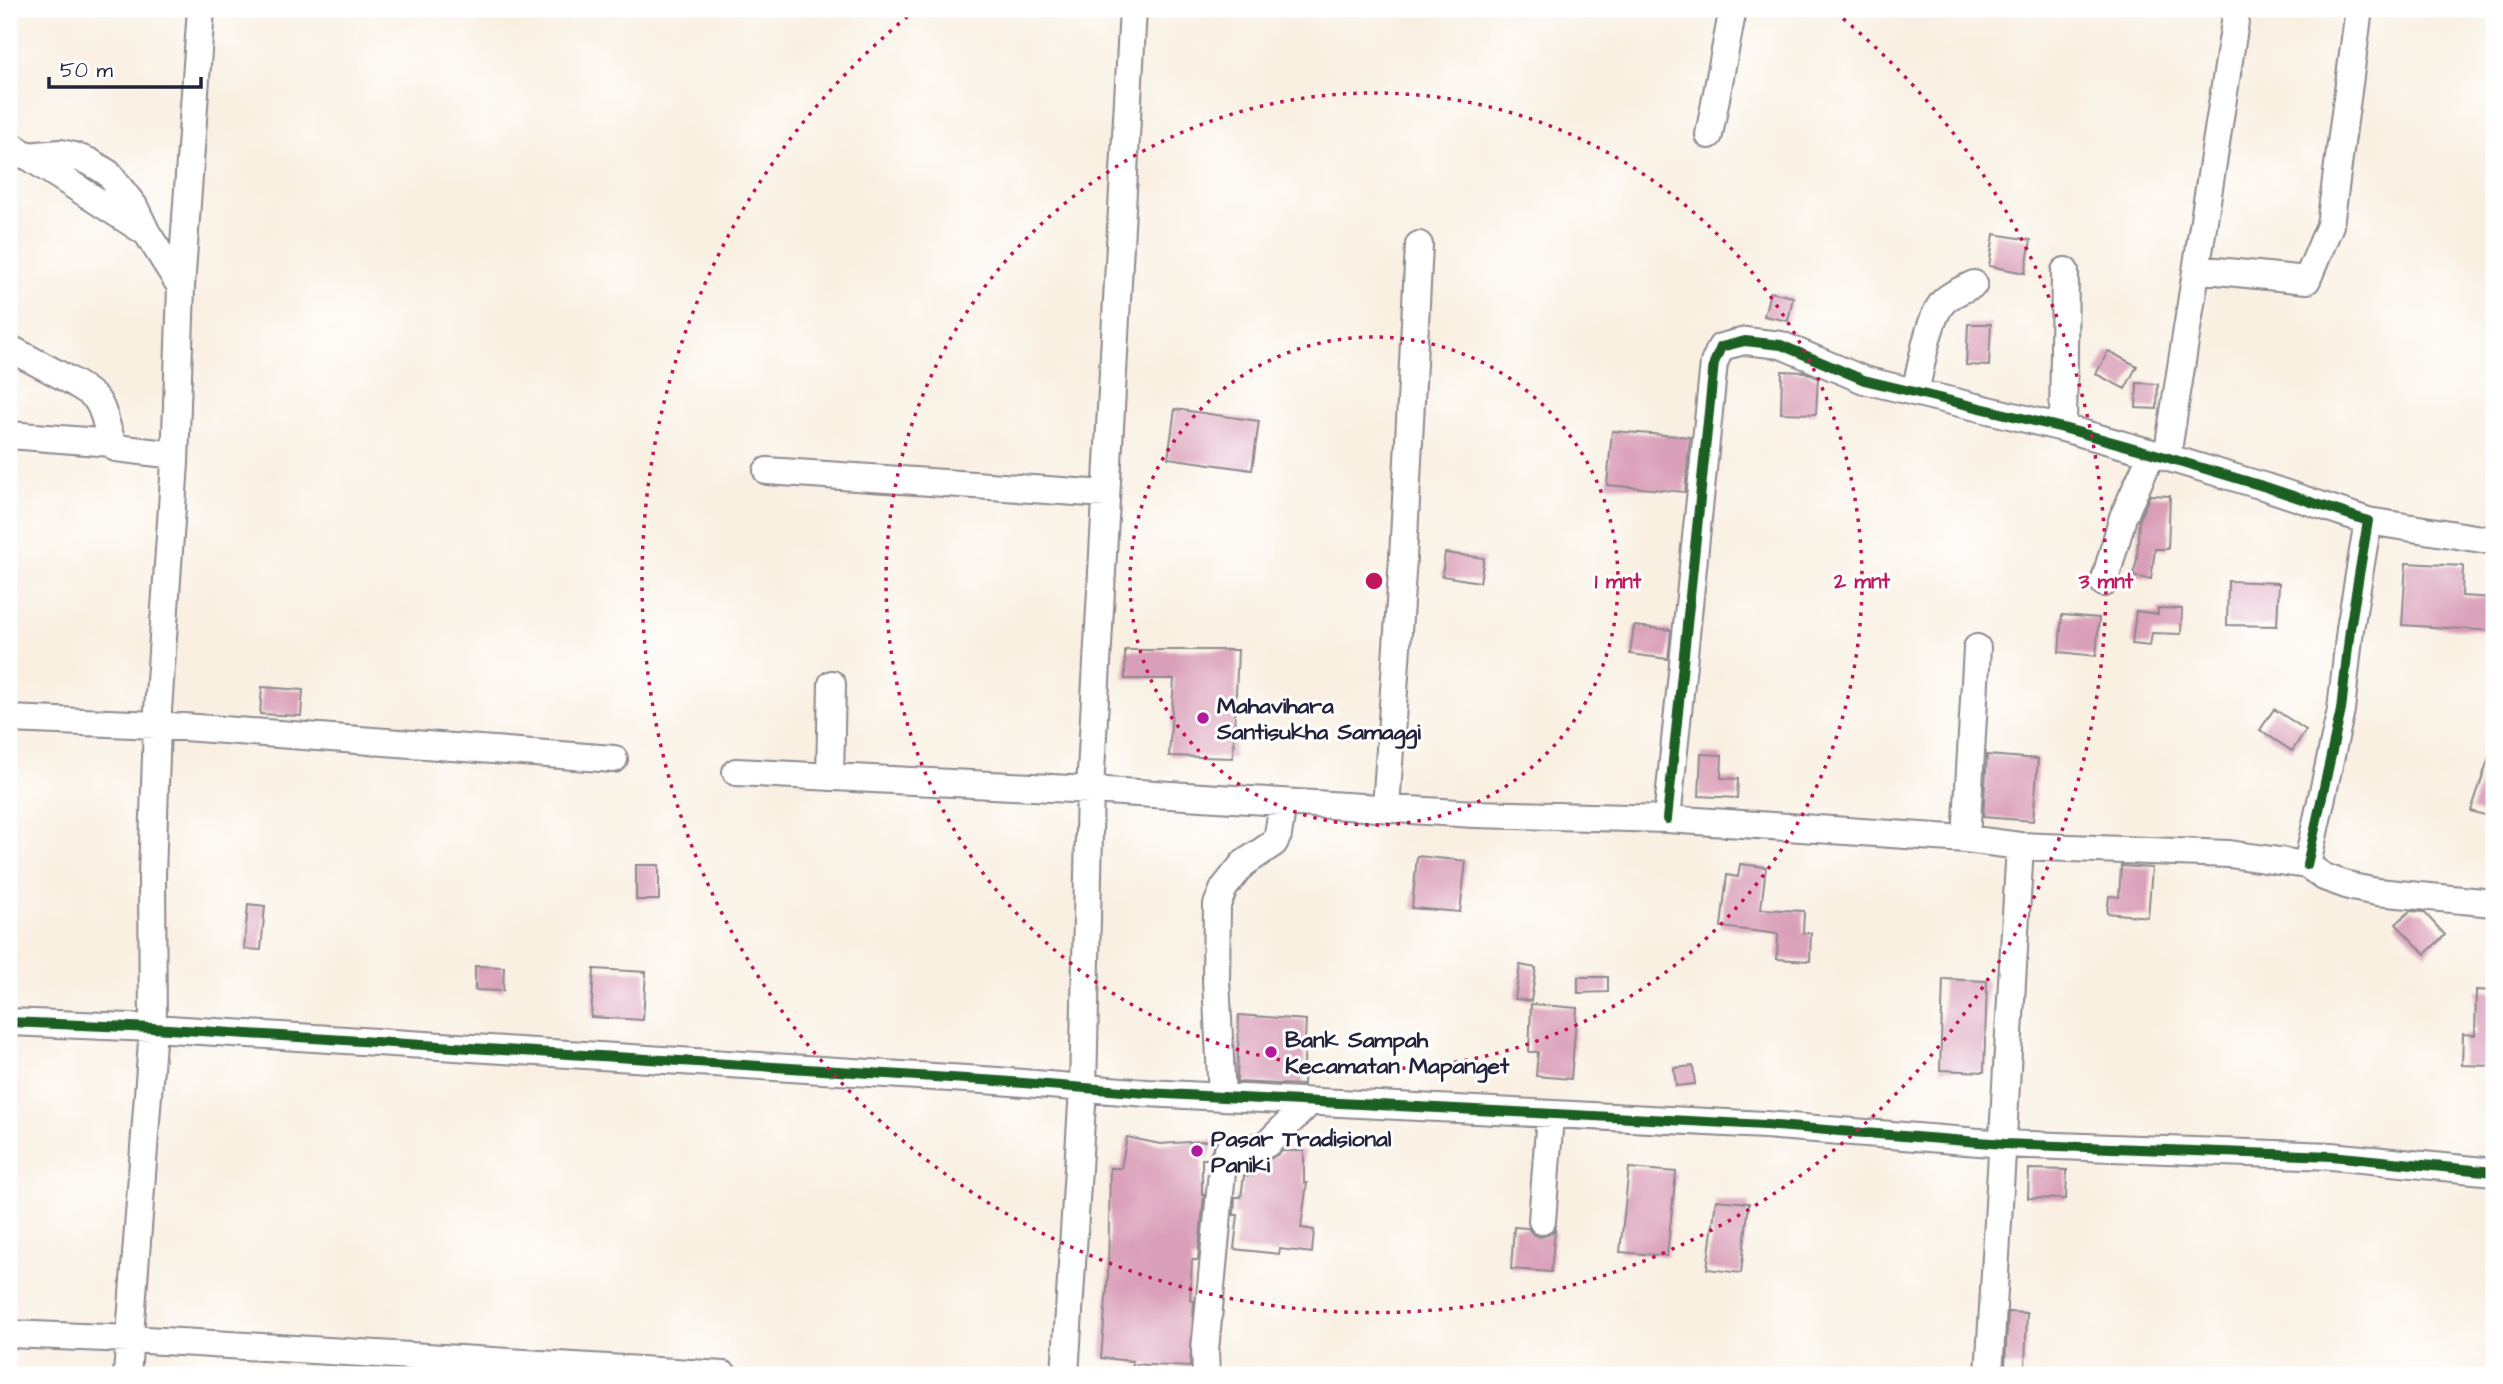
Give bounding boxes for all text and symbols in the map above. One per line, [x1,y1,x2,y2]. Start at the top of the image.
scale bar [49,46,201,90]
text: 50 m [60,56,114,85]
text: 1 mnt [1595,567,1642,596]
text: 2 mnt [1833,567,1890,596]
text: 3 mnt [2078,567,2134,596]
centre of rings [1362,569,1386,593]
place label: Mahavihara Santisukha Samaggi [1216,690,1421,749]
marker: Mahavihara Santisukha Samaggi [1195,710,1211,726]
place label: Bank Sampah Kecamatan Mapanget [1285,1024,1510,1083]
marker: Bank Sampah Kecamatan Mapanget [1263,1044,1279,1060]
place label: Pasar Tradisional Paniki [1211,1123,1392,1181]
marker: Pasar Tradisional Paniki [1189,1143,1205,1159]

